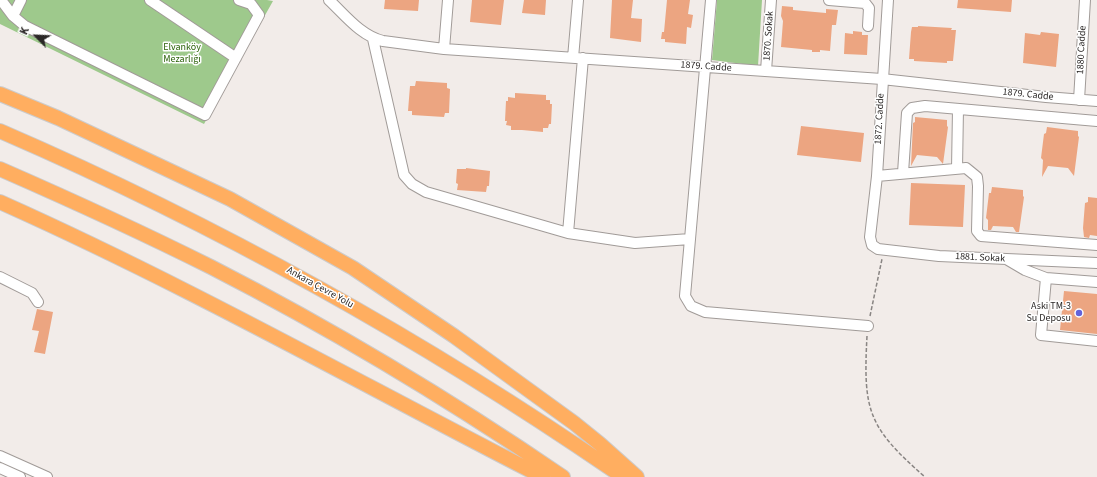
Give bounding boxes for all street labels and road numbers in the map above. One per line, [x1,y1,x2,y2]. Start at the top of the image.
street label: 1870. Sokak [761,11,777,61]
street label: 1880 Cadde [1075,25,1089,75]
street label: 1879. Cadde [680,59,732,75]
street label: 1879. Cadde [1002,86,1054,104]
street label: 1872. Cadde [873,93,887,145]
street label: 1881. Sokak [955,251,1005,265]
street label: Ankara Çevre Yolu [284,265,356,311]

